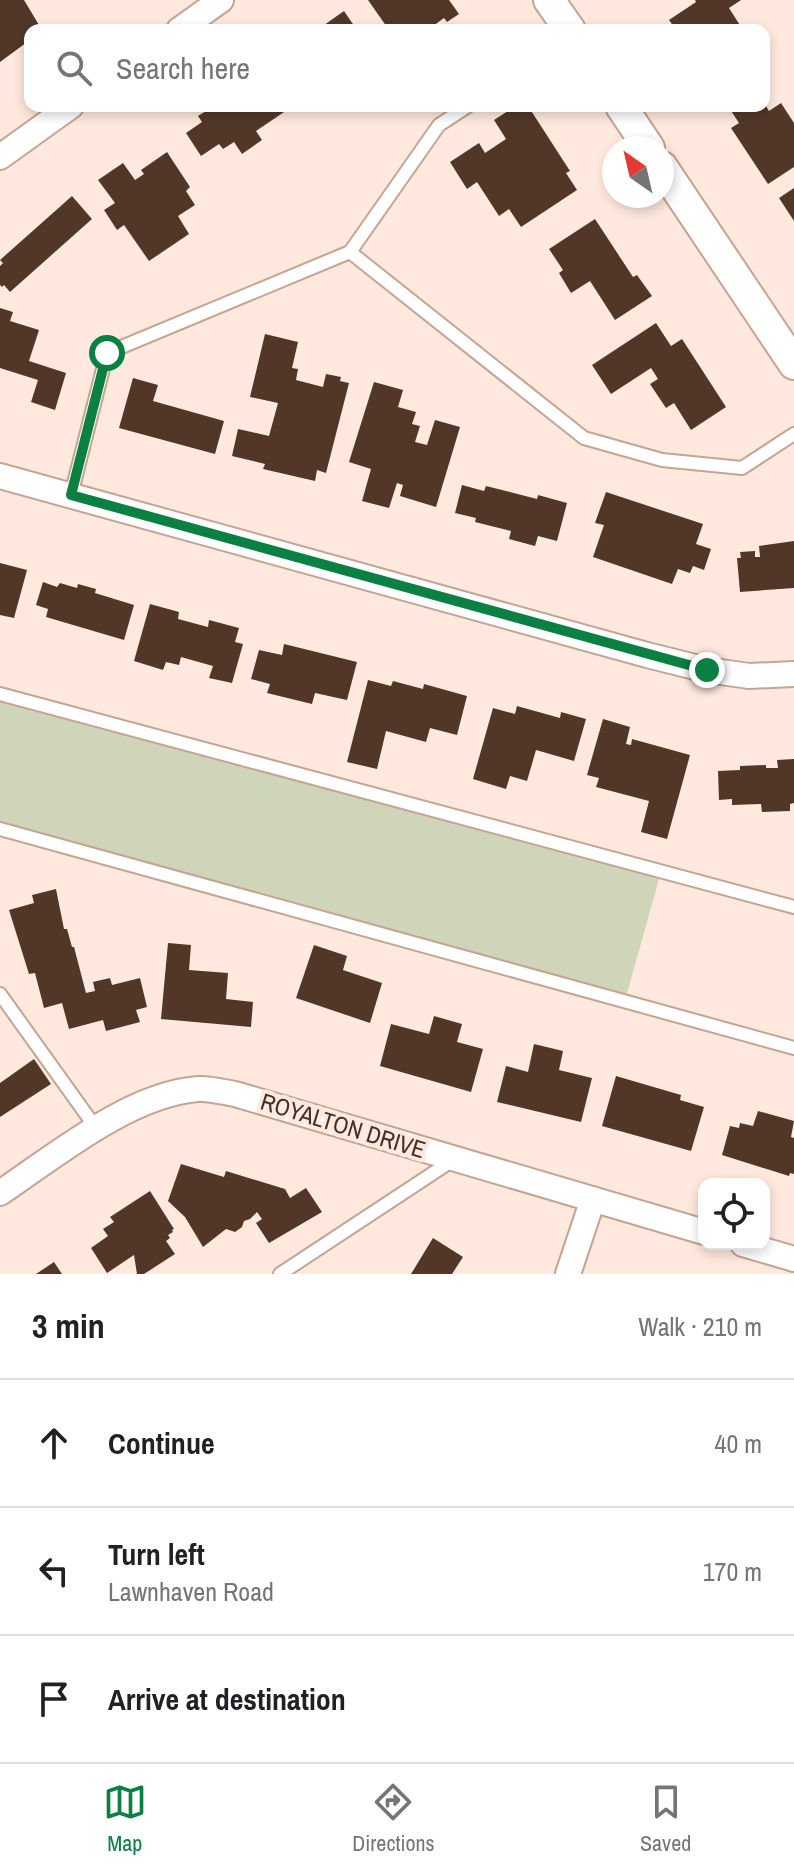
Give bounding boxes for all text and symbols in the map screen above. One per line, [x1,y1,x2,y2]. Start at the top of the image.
search box [24,24,770,112]
icon: search [52,46,96,90]
text: Search here [116,48,250,88]
north arrow [602,136,674,208]
route start [89,335,125,371]
route end [689,652,725,688]
street label: ROYALTON DRIVE [257,1085,430,1165]
map controls [698,1178,770,1250]
button: locate [698,1178,770,1250]
text: 3 min [32,1303,105,1349]
text: Walk · 210 m [638,1309,762,1344]
icon: ahead [32,1421,76,1465]
text: Continue [108,1423,215,1463]
text: 40 m [715,1426,762,1461]
text: Turn left [108,1534,205,1574]
icon: left [32,1549,76,1593]
text: 170 m [703,1554,762,1589]
text: Lawnhaven Road [108,1574,274,1609]
icon: arrive [32,1677,76,1721]
text: Arrive at destination [108,1679,346,1719]
tab: Map [103,1780,147,1858]
tab: Directions [352,1780,435,1858]
tab: Saved [640,1780,691,1858]

